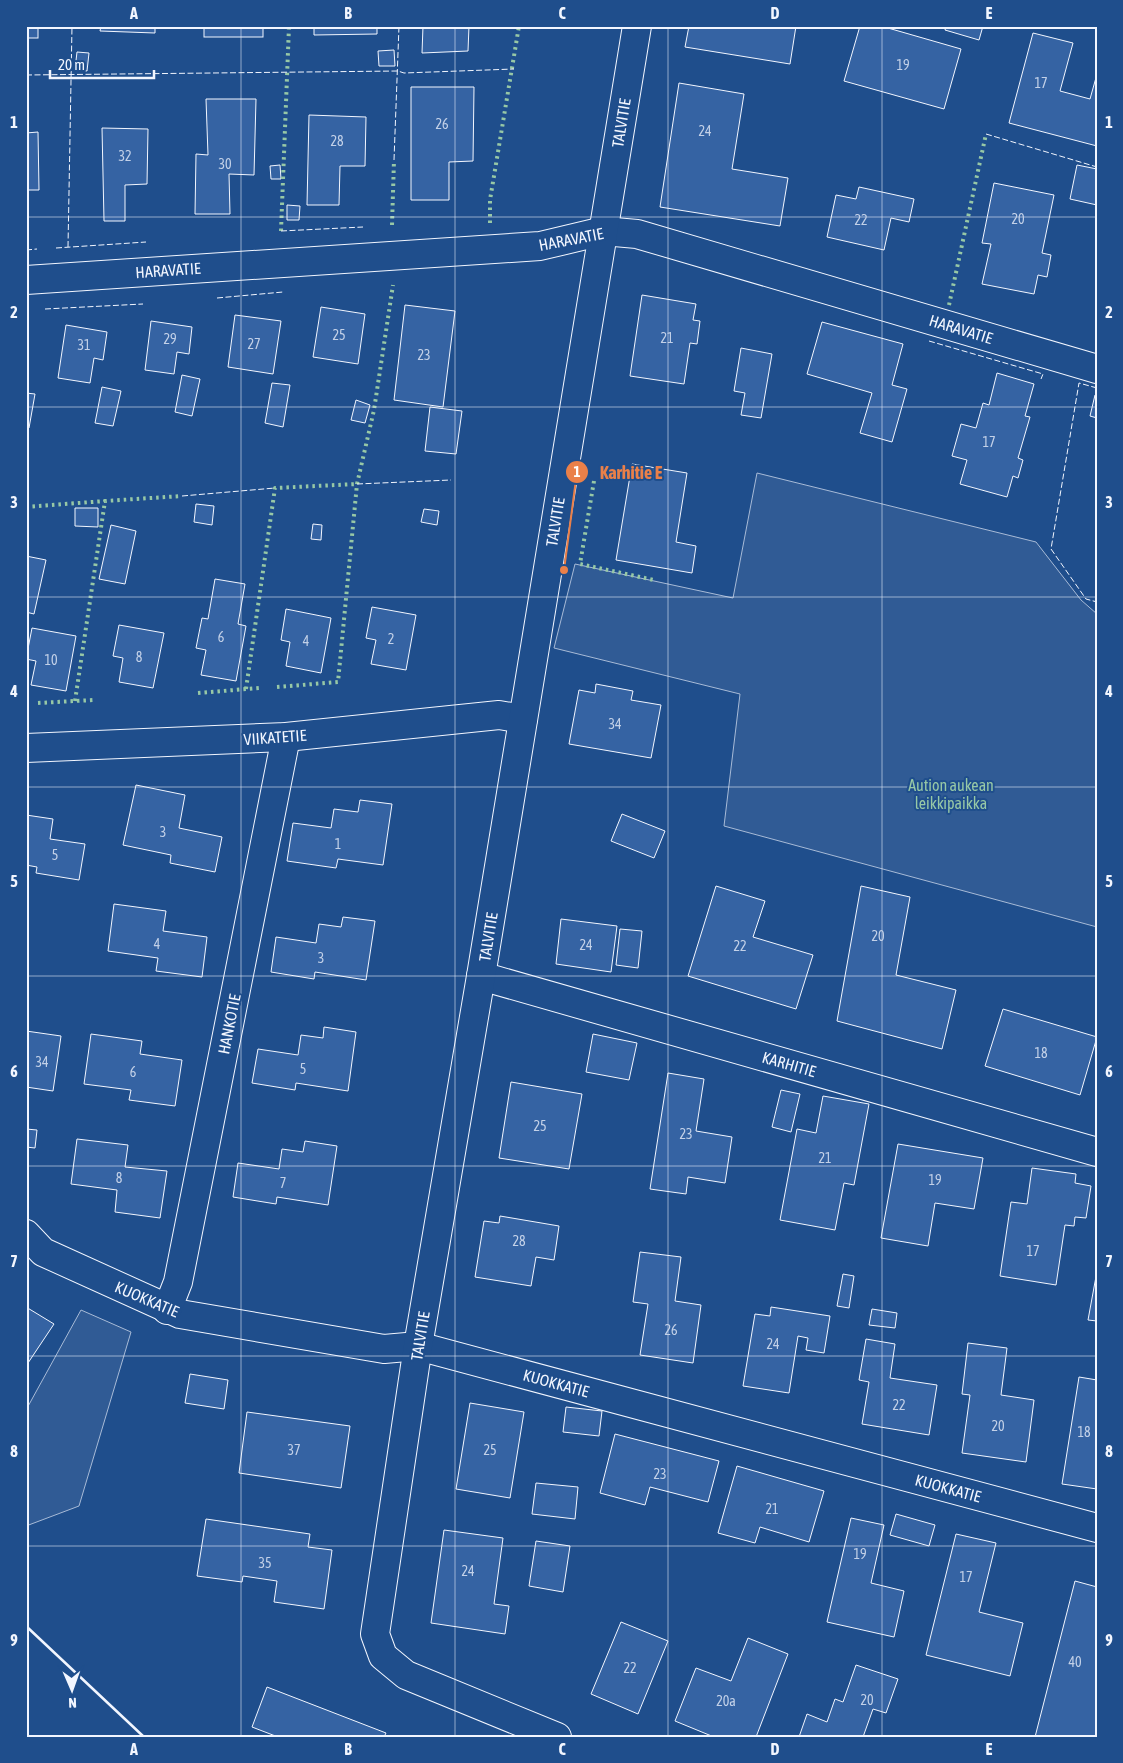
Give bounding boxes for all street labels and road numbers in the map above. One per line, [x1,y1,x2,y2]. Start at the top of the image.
street label: TALVITIE [608,97,634,149]
street label: HARAVATIE [537,224,605,254]
street label: HARAVATIE [135,259,201,281]
street label: HARAVATIE [927,311,995,347]
street label: TALVITIE [542,496,568,548]
street label: VIIKATETIE [243,726,307,748]
street label: TALVITIE [475,911,501,963]
street label: HANKOTIE [214,992,244,1056]
street label: KARHITIE [760,1048,818,1080]
street label: KUOKKATIE [112,1278,182,1321]
street label: TALVITIE [407,1310,433,1362]
street label: KUOKKATIE [521,1366,591,1400]
street label: KUOKKATIE [913,1471,983,1505]

